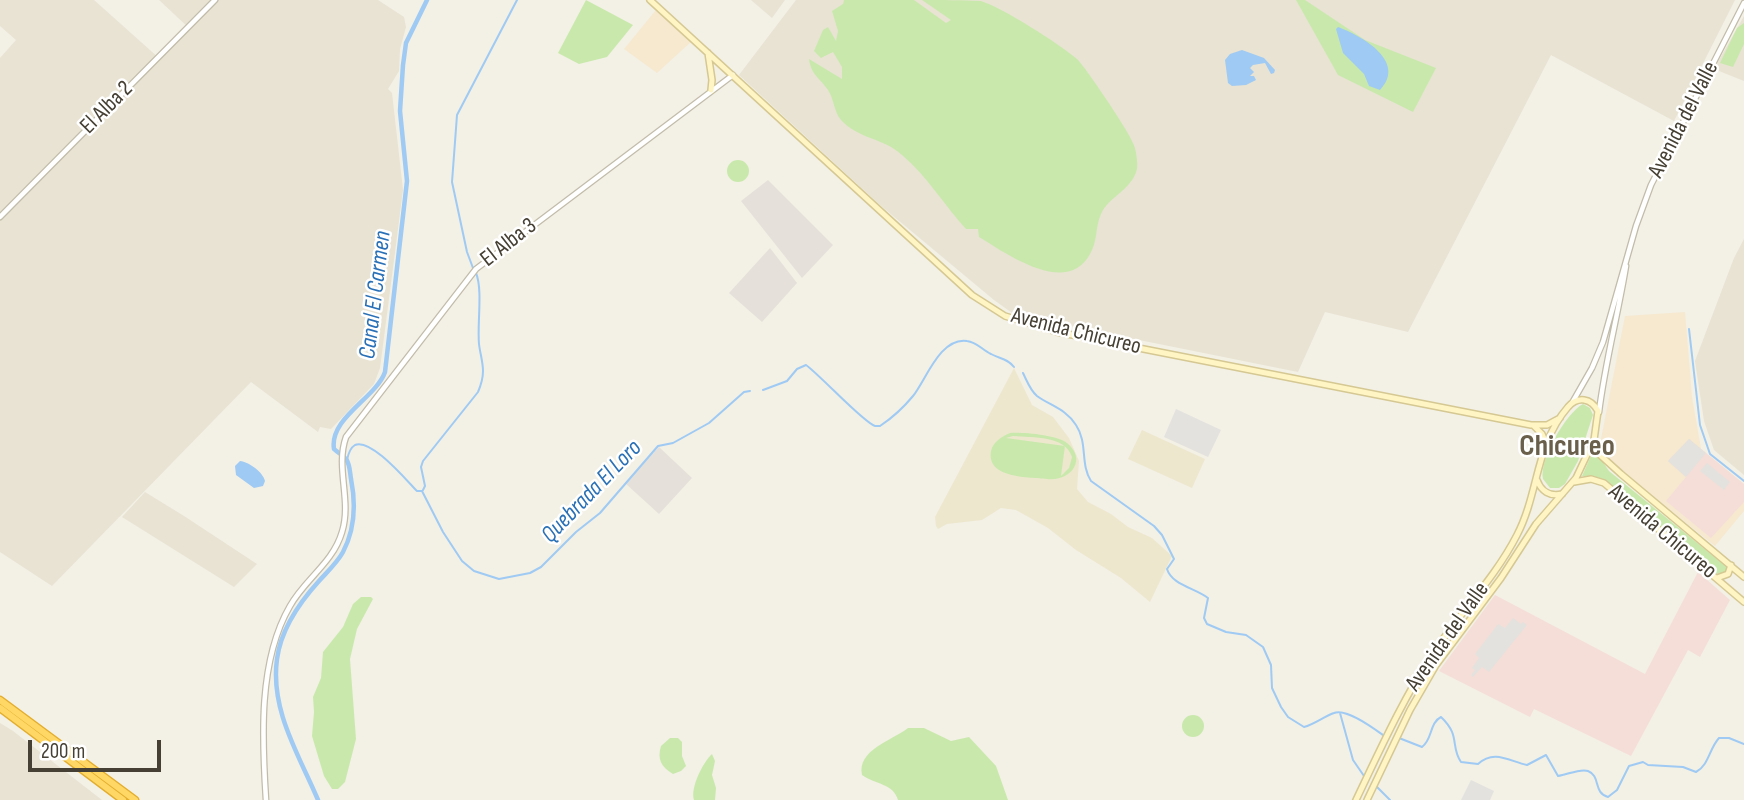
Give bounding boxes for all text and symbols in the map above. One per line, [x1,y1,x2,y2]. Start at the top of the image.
street label: Avenida del Valle [1643,57,1725,183]
street label: El Alba 2 [75,76,139,140]
street label: El Alba 3 [475,213,543,273]
water label: Canal El Carmen [354,229,398,361]
street label: Avenida Chicureo [1008,303,1144,361]
district label: Chicureo [1519,429,1615,465]
water label: Quebrada El Loro [536,435,648,549]
street label: Avenida Chicureo [1602,479,1722,585]
street label: Avenida del Valle [1400,577,1496,697]
scale bar [32,726,164,770]
text: 200 m [41,739,85,764]

